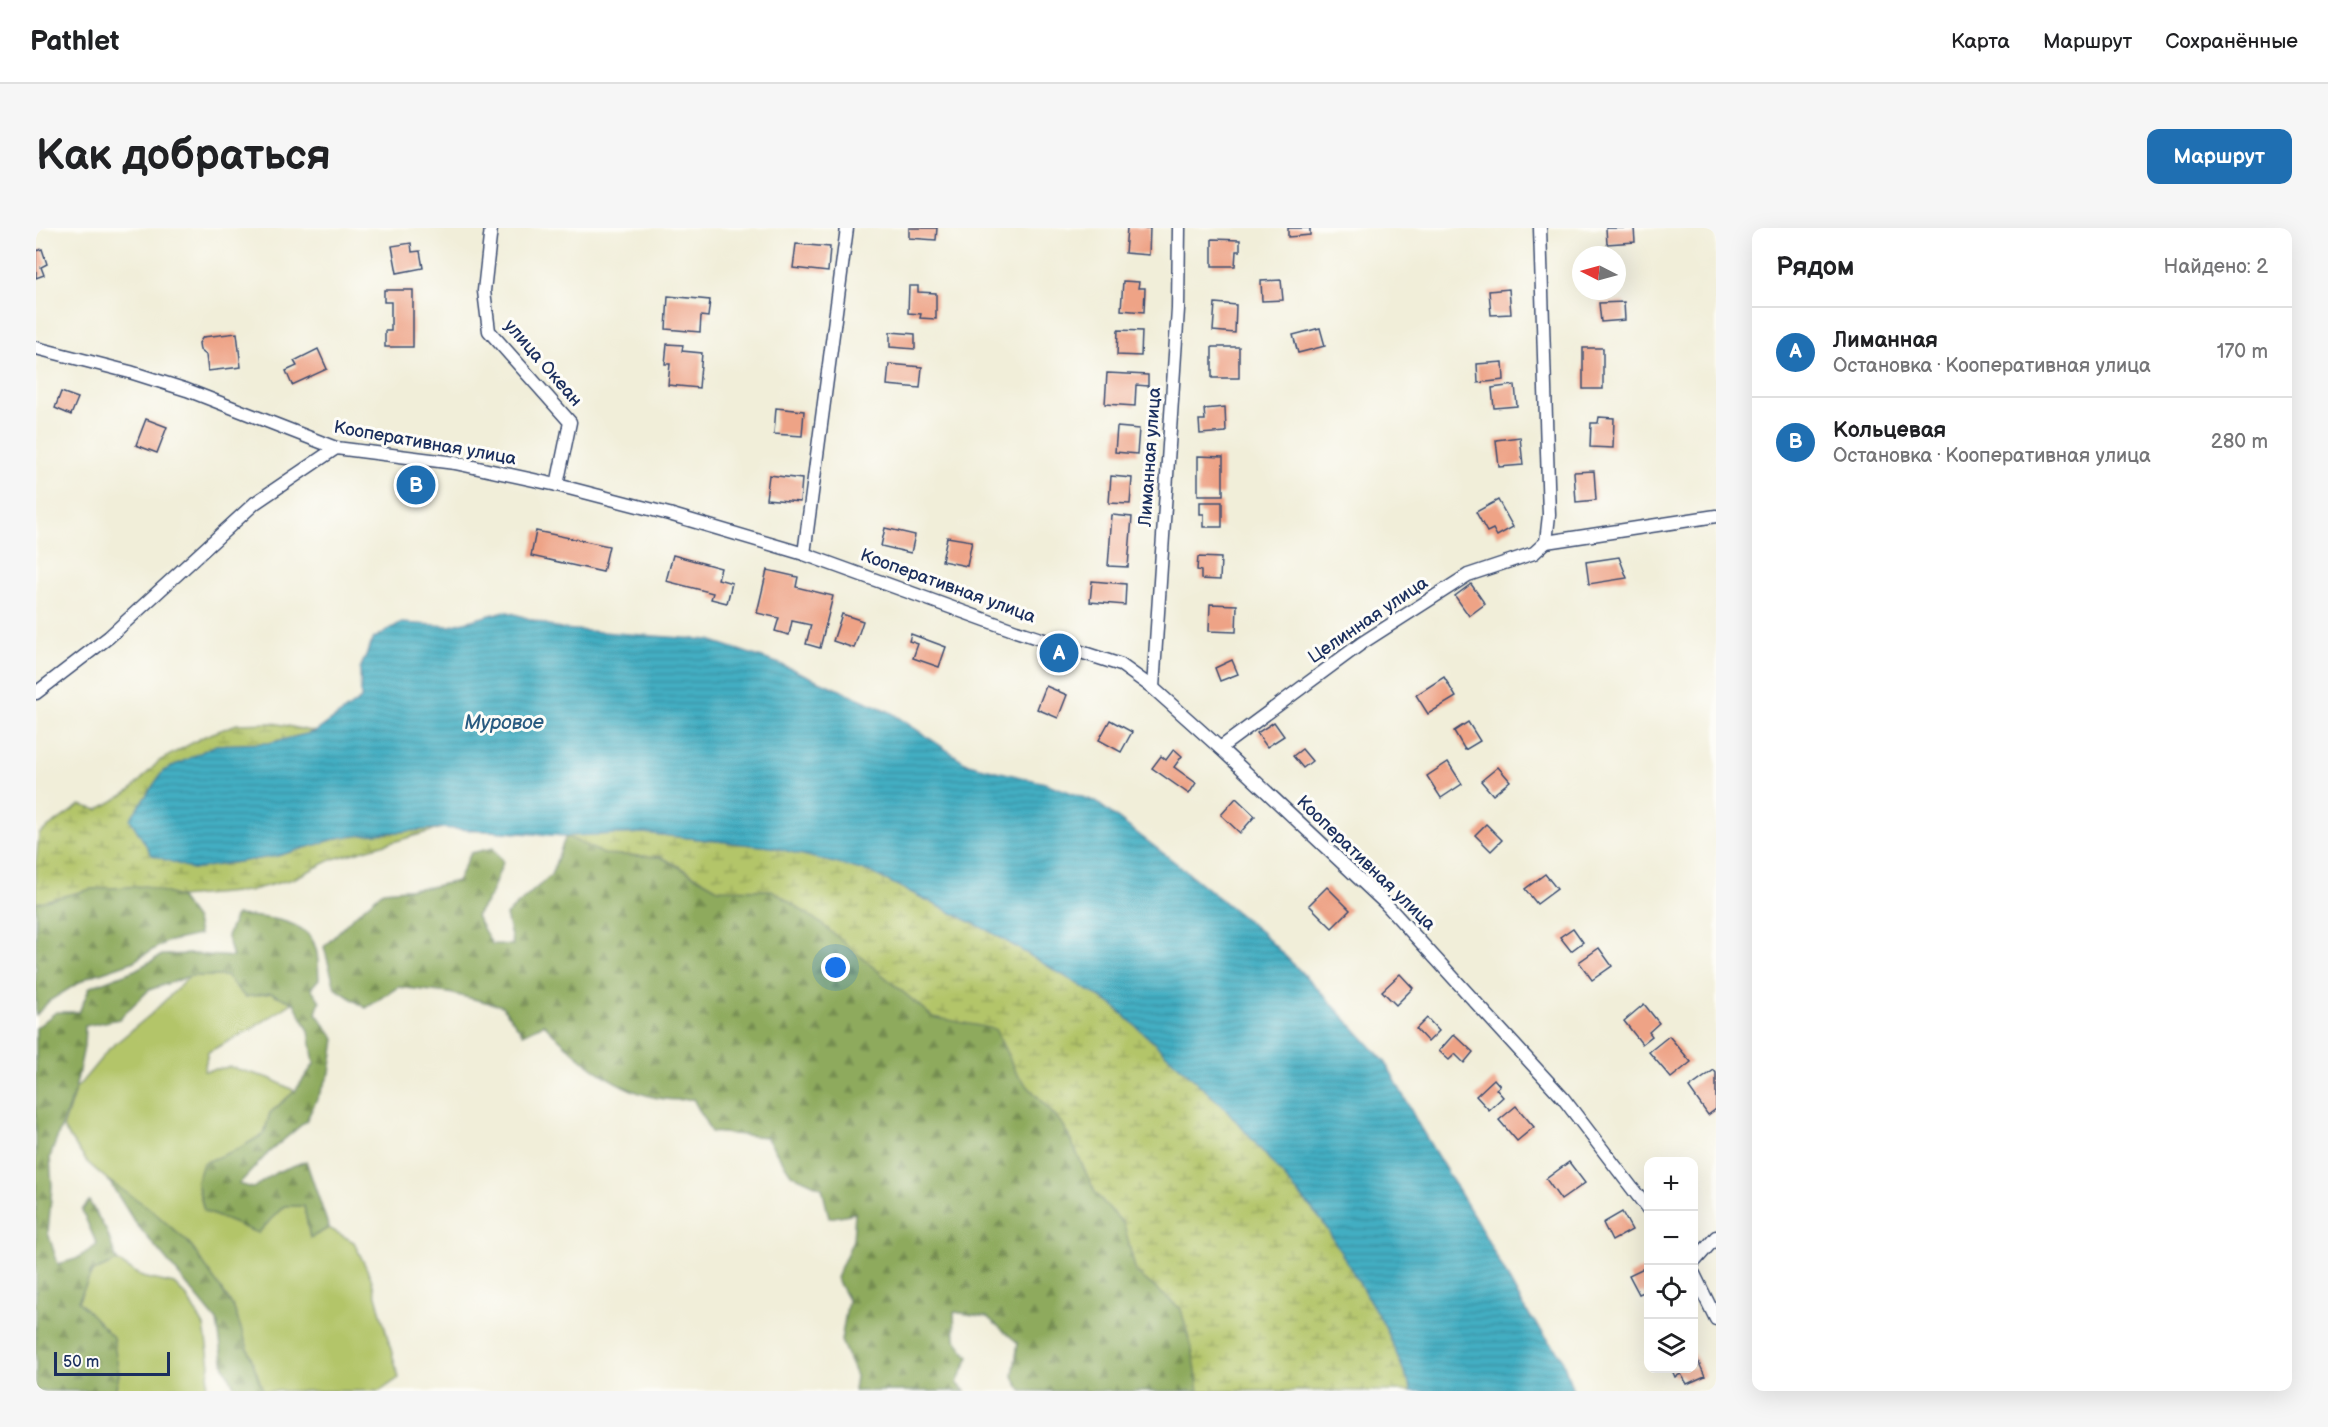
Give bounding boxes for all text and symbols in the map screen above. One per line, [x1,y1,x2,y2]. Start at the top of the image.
text: Pathlet [30,25,119,58]
text: Карта [1951,29,2010,54]
text: Маршрут [2043,29,2132,54]
text: Сохранённые [2165,29,2298,54]
button: Маршрут [2147,129,2292,184]
text: Как добраться [36,131,331,182]
north arrow [1572,246,1626,300]
text: Рядом [1776,252,1854,283]
text: Найдено: 2 [2164,255,2268,279]
street label: улица Океан [500,315,586,411]
text: Лиманная [1833,327,1938,354]
text: A [1789,340,1802,364]
text: 170 m [2217,340,2268,364]
text: Остановка · Кооперативная улица [1833,354,2151,378]
street label: Лиманная улица [1135,386,1165,528]
street label: Кооперативная улица [332,417,518,469]
text: Кольцевая [1833,417,1946,444]
text: B [1788,430,1803,454]
text: 280 m [2211,430,2268,454]
text: Остановка · Кооперативная улица [1833,444,2151,468]
pin: B [396,462,436,508]
street label: Кооперативная улица [858,545,1039,628]
street label: Целинная улица [1304,572,1432,668]
pin: A [1040,630,1078,676]
water label: Муровое [464,711,544,735]
street label: Кооперативная улица [1292,791,1440,935]
your location [821,953,850,982]
map controls [1644,1157,1698,1373]
button: + [1644,1157,1698,1211]
button: − [1644,1211,1698,1265]
button: locate [1644,1265,1698,1319]
button: layers [1644,1319,1698,1373]
scale bar [54,1349,170,1376]
text: 50 m [63,1353,99,1372]

